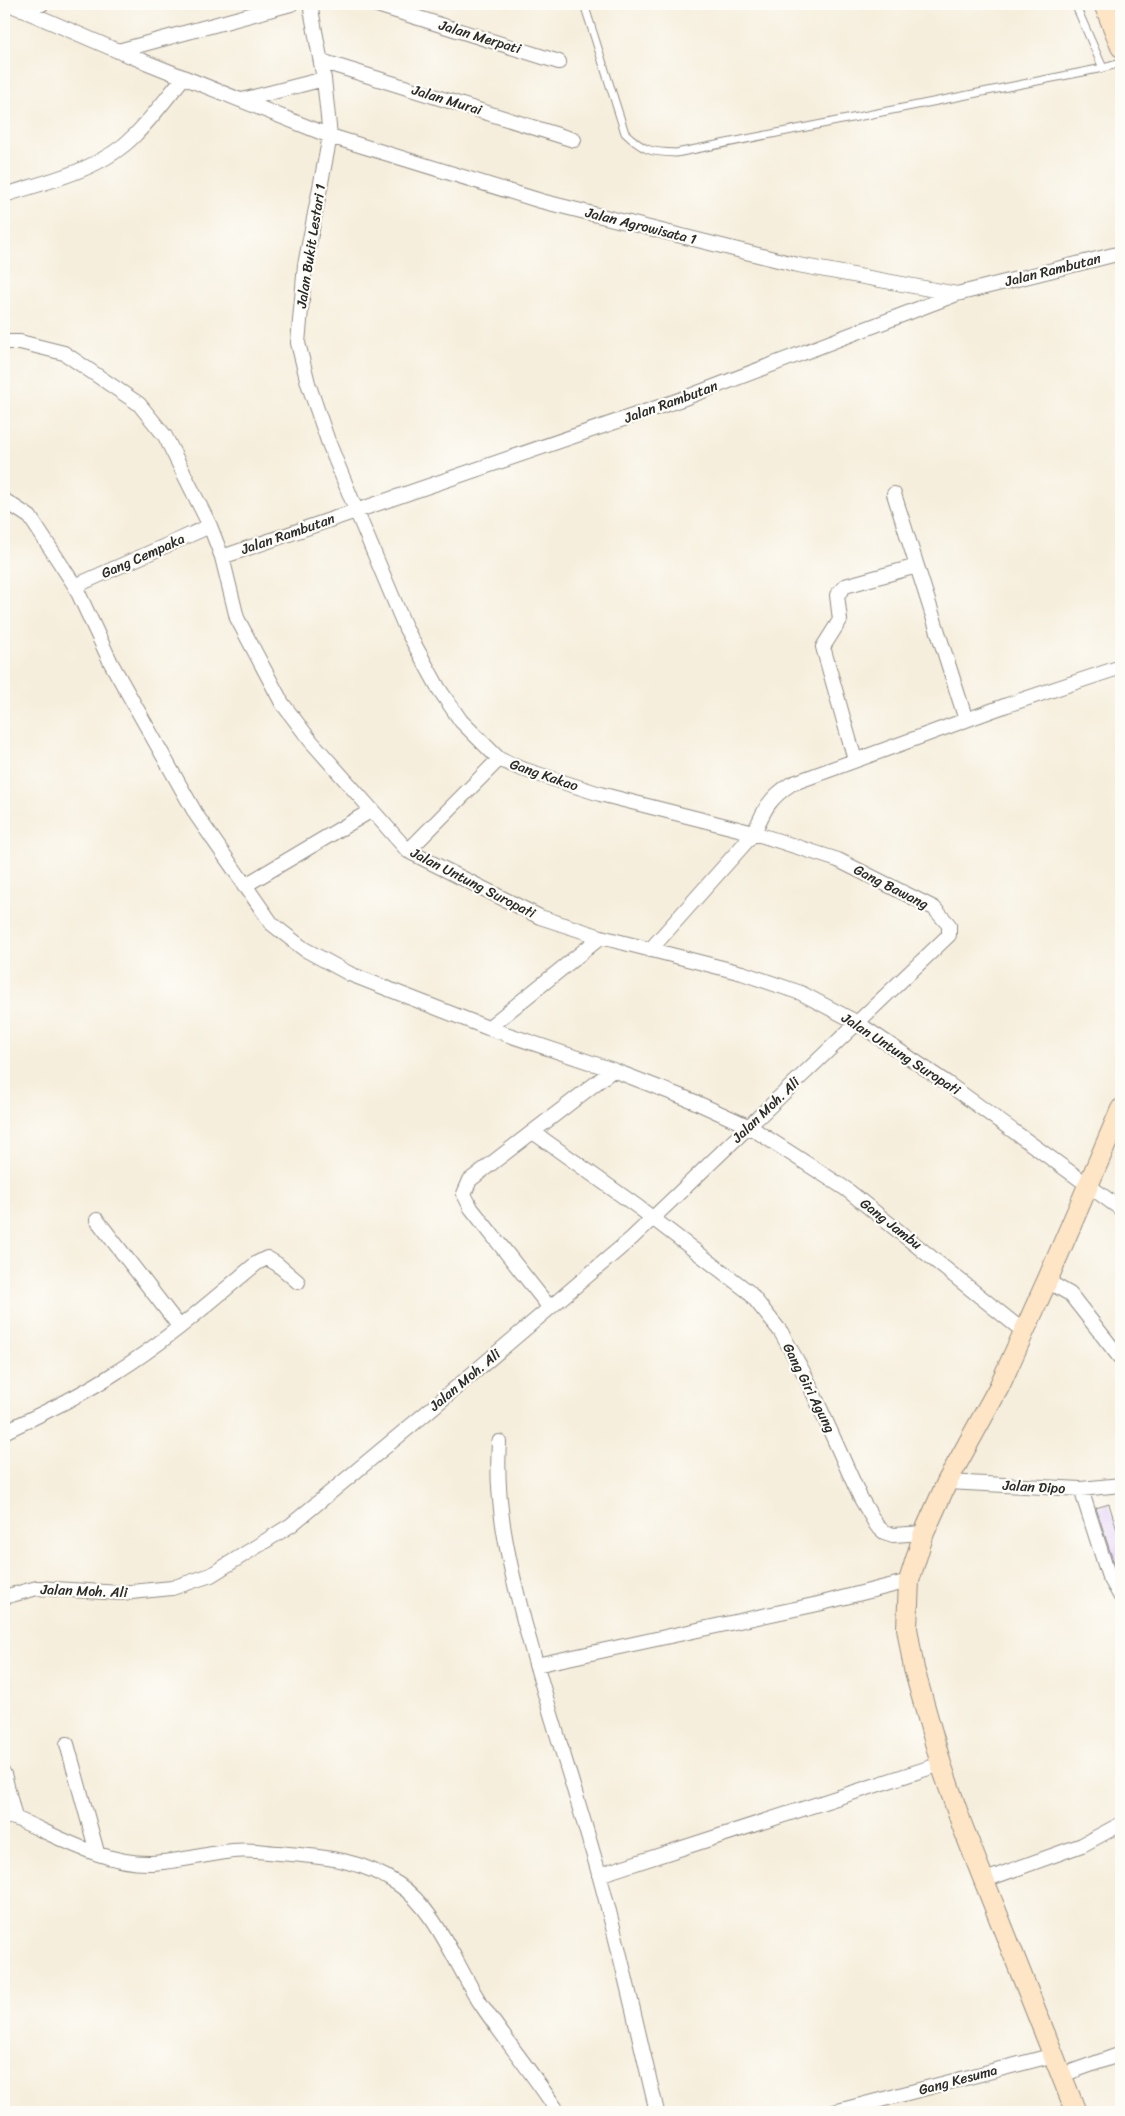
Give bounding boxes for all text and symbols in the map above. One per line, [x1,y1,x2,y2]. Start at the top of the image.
street label: Jalan Merpati [435,12,525,62]
street label: Jalan Murai [408,77,486,123]
street label: Jalan Bukit Lestari 1 [289,182,333,311]
street label: Jalan Agrowisata 1 [582,200,699,252]
street label: Jalan Rambutan [1001,246,1104,294]
street label: Jalan Rambutan [620,373,722,431]
street label: Jalan Rambutan [237,506,339,562]
street label: Gang Cempaka [97,526,189,586]
street label: Gang Kakao [506,752,582,798]
street label: Jalan Untung Suropati [405,840,541,926]
street label: Gang Bawang [849,857,933,917]
street label: Jalan Untung Suropati [836,1005,966,1103]
street label: Jalan Moh. Ali [725,1070,807,1150]
street label: Gang Jambu [854,1192,928,1257]
street label: Gang Giri Agung [776,1339,842,1437]
street label: Jalan Moh. Ali [423,1342,507,1418]
street label: Jalan Dipo [1001,1473,1066,1501]
street label: Jalan Moh. Ali [39,1577,129,1605]
street label: Gang Kesuma [916,2057,1000,2103]

